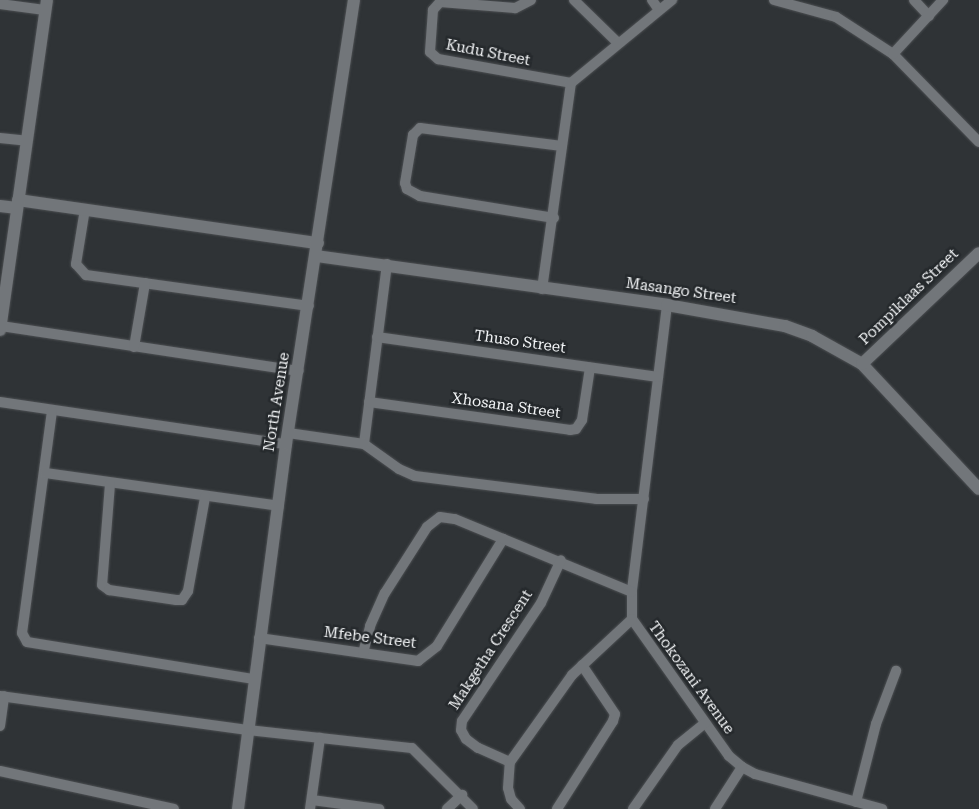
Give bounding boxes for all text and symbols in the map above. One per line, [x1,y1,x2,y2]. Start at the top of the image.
street label: Kudu Street [444,36,532,70]
street label: Pompiklaas Street [856,245,962,349]
street label: Masango Street [625,274,737,308]
street label: Thuso Street [473,327,567,357]
street label: North Avenue [260,351,294,453]
street label: Xhosana Street [450,389,562,423]
street label: Makgetha Crescent [446,587,536,713]
street label: Thokozani Avenue [644,618,738,738]
street label: Mfebe Street [323,623,417,653]

